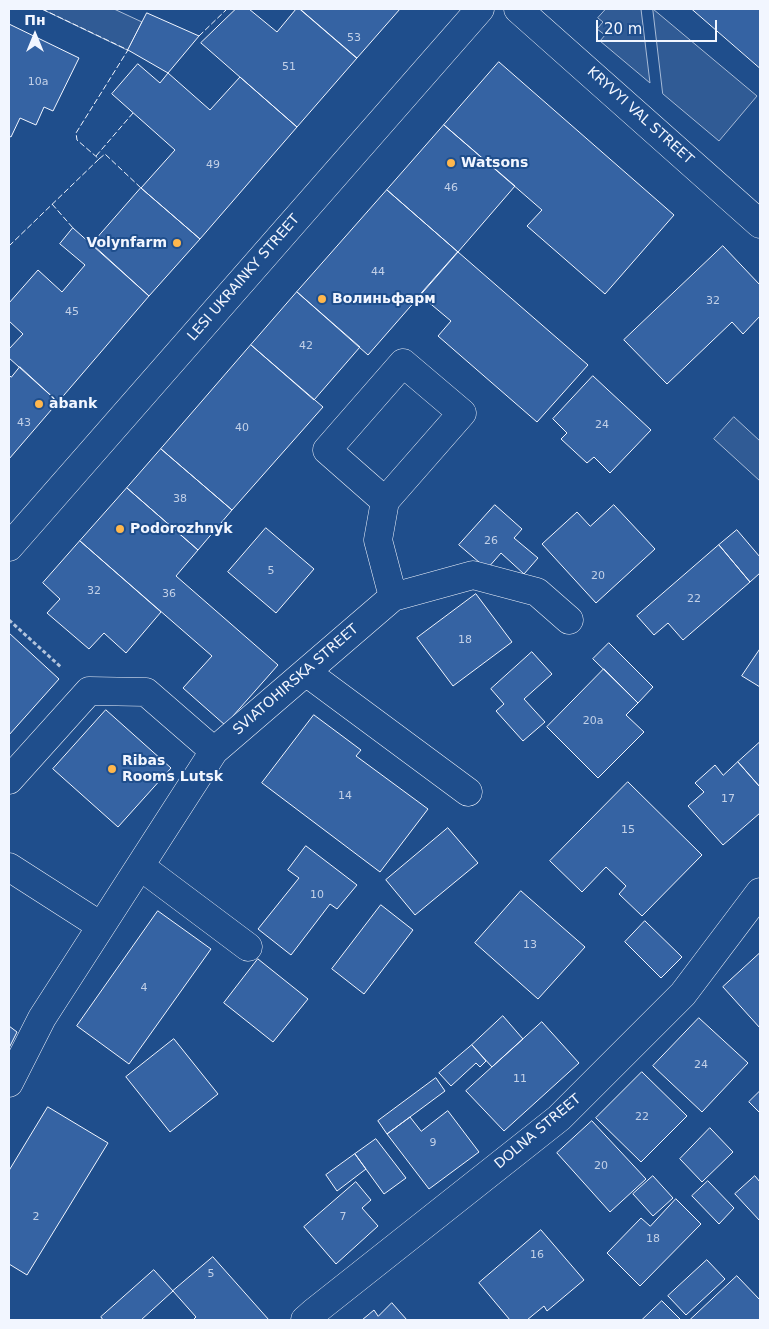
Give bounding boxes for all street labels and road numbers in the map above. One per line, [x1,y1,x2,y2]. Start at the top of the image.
street label: KRYVYI VAL STREET [583,64,697,168]
street label: LESI UKRAINKY STREET [185,211,303,345]
street label: SVIATOHIRSKA STREET [230,621,362,739]
street label: DOLNA STREET [491,1091,585,1173]

